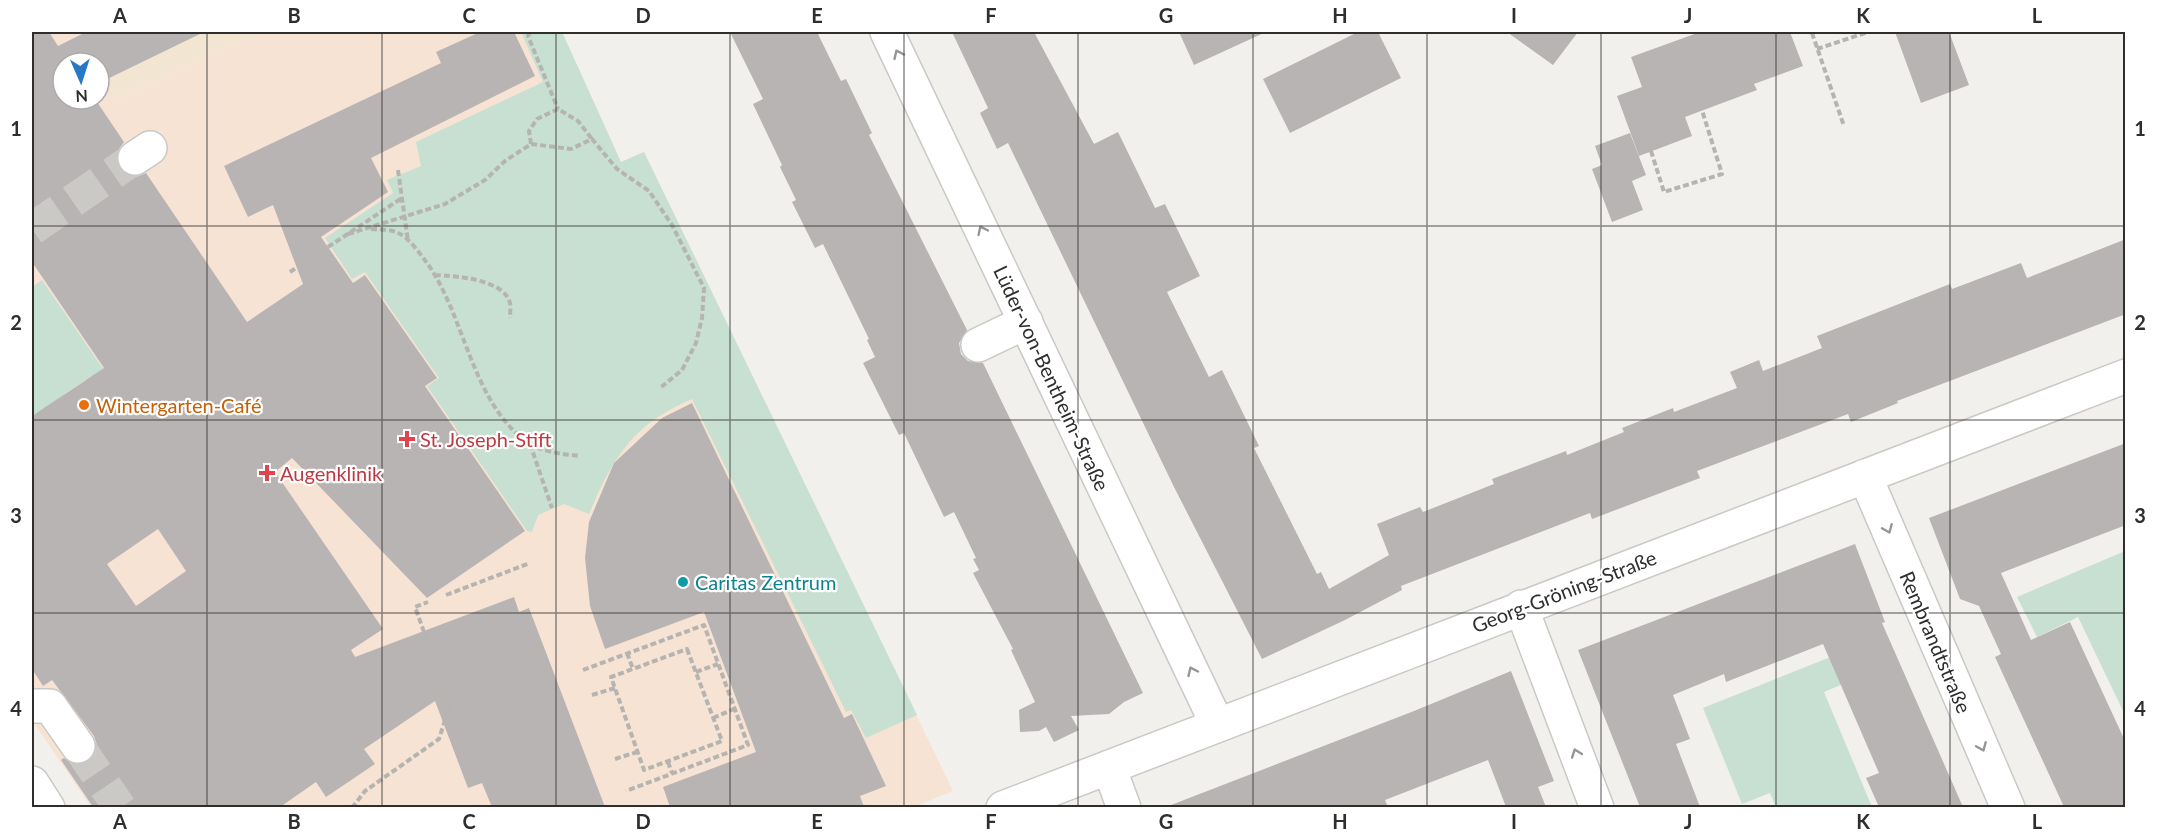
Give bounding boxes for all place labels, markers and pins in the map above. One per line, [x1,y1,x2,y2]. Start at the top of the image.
place label: Wintergarten-Café [96,393,261,417]
marker: Wintergarten-Café [77,398,91,412]
place label: St. Joseph-Stift [420,427,552,451]
marker: St. Joseph-Stift [398,430,416,448]
place label: Augenklinik [280,461,383,485]
marker: Augenklinik [258,464,276,482]
place label: Caritas Zentrum [695,570,836,594]
marker: Caritas Zentrum [676,575,690,589]

